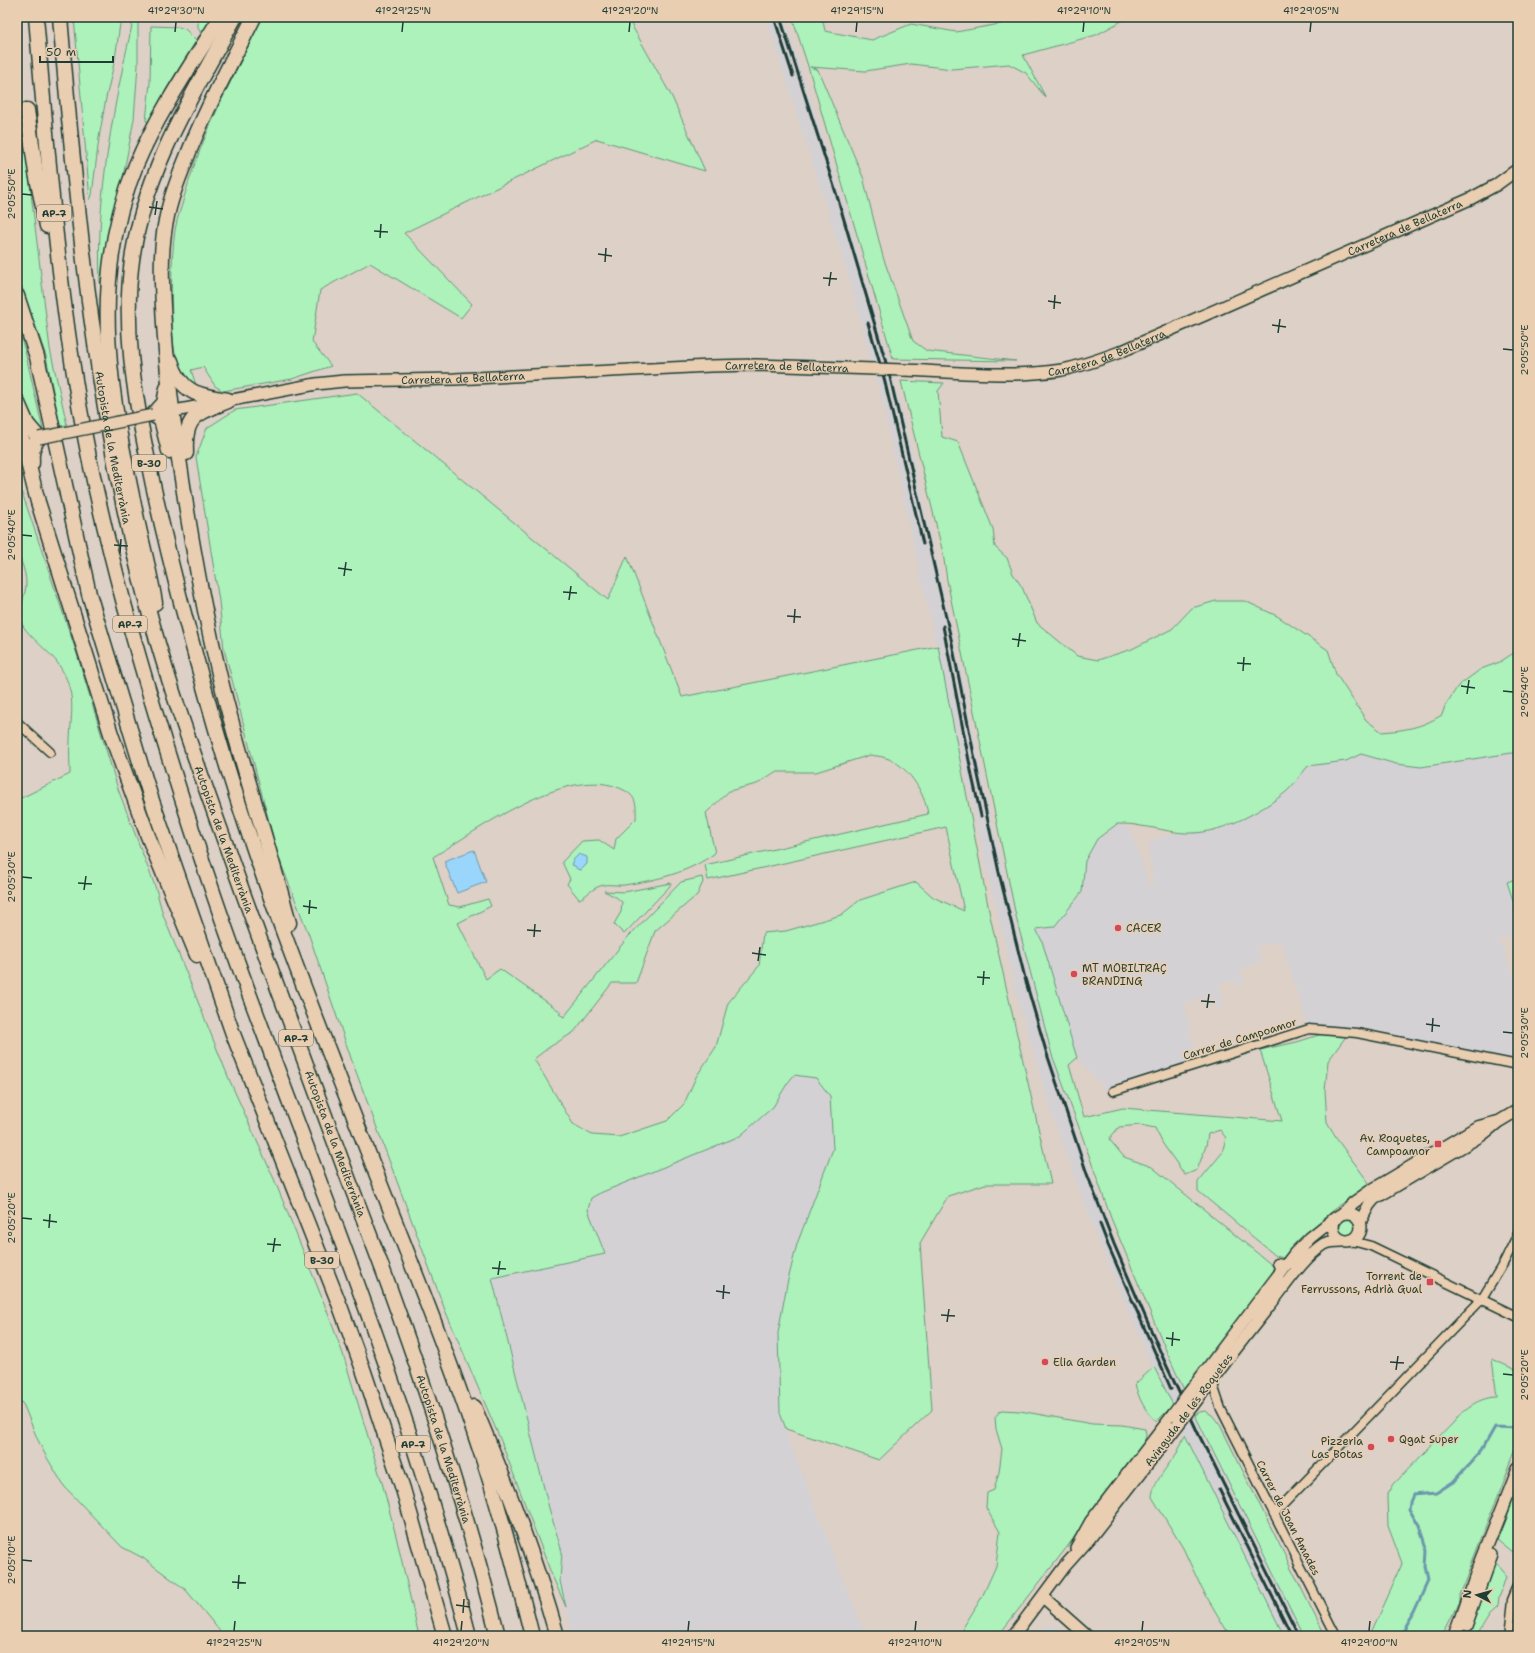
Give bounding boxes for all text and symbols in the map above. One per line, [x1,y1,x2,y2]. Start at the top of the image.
text: 41°29'30"N [147,4,205,17]
text: 41°29'25"N [375,4,431,17]
text: 41°29'20"N [602,4,658,17]
text: 41°29'15"N [830,4,884,17]
text: 41°29'10"N [1057,4,1111,17]
text: 41°29'05"N [1283,4,1339,17]
scale bar [40,38,113,64]
text: 50 m [46,44,76,60]
text: 2°05'50"E [5,168,18,220]
street label: Carretera de Bellaterra [1345,196,1465,259]
road number: AP-7 [37,205,71,221]
text: 2°05'50"E [1518,324,1531,376]
street label: Carretera de Bellaterra [1047,325,1168,379]
street label: Carretera de Bellaterra [725,357,849,376]
street label: Carretera de Bellaterra [401,368,525,387]
street label: Autopista de la Mediterrània [92,370,135,526]
road number: B-30 [132,455,166,471]
text: 2°05'40"E [5,509,18,561]
road number: AP-7 [113,616,147,632]
text: 2°05'40"E [1518,666,1531,718]
street label: Autopista de la Mediterrània [191,764,257,915]
text: 2°05'30"E [5,851,18,903]
place label: CACER [1126,921,1162,936]
marker: CACER [1113,923,1123,933]
place label: MT MOBILTRAÇ BRANDING [1082,961,1167,989]
marker: MT MOBILTRAÇ BRANDING [1069,969,1079,979]
text: 2°05'30"E [1518,1007,1531,1059]
street label: Carrer de Campoamor [1181,1015,1299,1063]
road number: AP-7 [279,1030,313,1046]
street label: Autopista de la Mediterrània [301,1068,370,1219]
place label: Av. Roquetes, Campoamor [1360,1131,1430,1159]
marker: Av. Roquetes, Campoamor [1433,1139,1443,1149]
text: 2°05'20"E [5,1192,18,1244]
road number: B-30 [305,1252,339,1268]
place label: Torrent de Ferrussons, Adrià Gual [1301,1269,1423,1297]
marker: Torrent de Ferrussons, Adrià Gual [1425,1277,1435,1287]
text: 2°05'20"E [1518,1349,1531,1401]
street label: Avinguda de les Roquetes [1142,1350,1236,1470]
place label: Elia Garden [1053,1355,1116,1370]
marker: Elia Garden [1040,1357,1050,1367]
street label: Autopista de la Mediterrània [413,1373,474,1525]
place label: Qgat Super [1399,1432,1459,1447]
place label: Pizzeria Las Botas [1311,1434,1363,1462]
marker: Qgat Super [1386,1434,1396,1444]
road number: AP-7 [396,1436,430,1452]
marker: Pizzeria Las Botas [1366,1442,1376,1452]
street label: Carrer de Joan Amades [1252,1458,1324,1578]
text: 2°05'10"E [5,1536,18,1584]
north arrow [1457,1575,1497,1615]
text: N [1460,1589,1475,1599]
text: 41°29'25"N [206,1636,262,1649]
text: 41°29'20"N [433,1636,489,1649]
text: 41°29'15"N [661,1636,715,1649]
text: 41°29'10"N [888,1636,942,1649]
text: 41°29'05"N [1114,1636,1170,1649]
text: 41°29'00"N [1340,1636,1398,1649]

